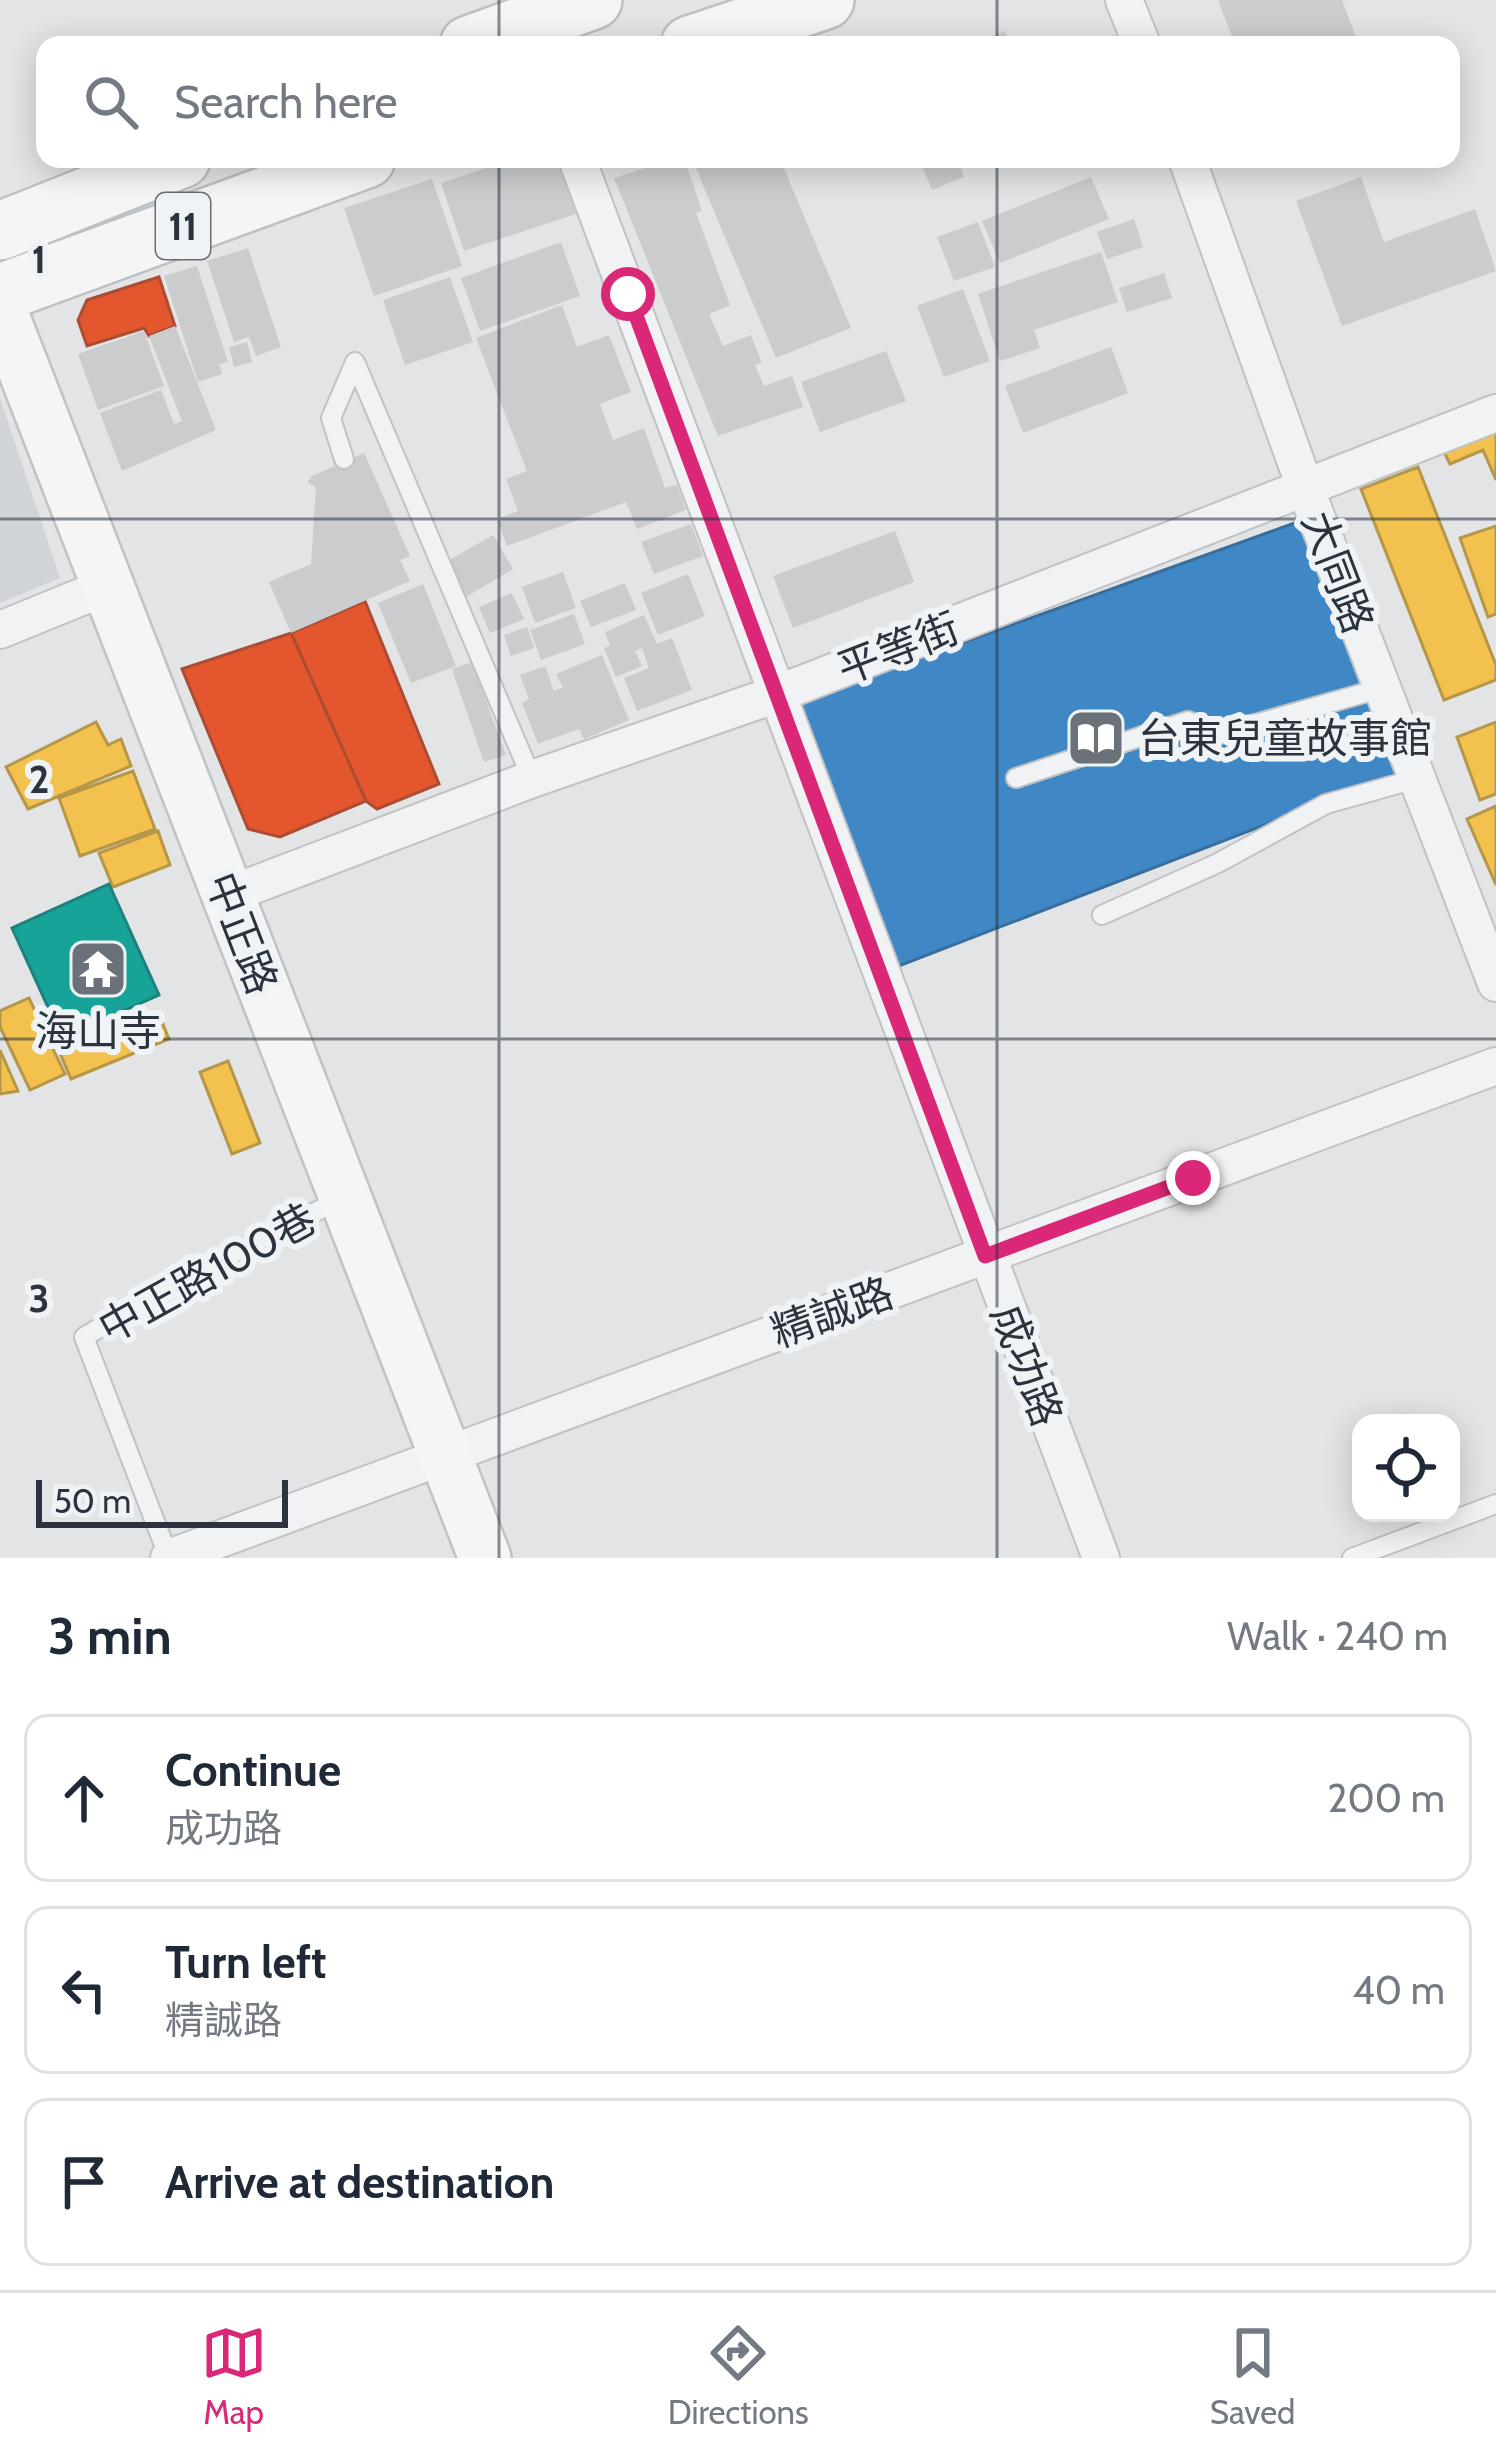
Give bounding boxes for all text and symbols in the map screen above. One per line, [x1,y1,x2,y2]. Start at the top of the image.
search box [36,36,1460,168]
icon: search [78,69,144,135]
text: Search here [174,75,398,129]
road number: 11 [156,193,210,259]
text: 1 [32,235,46,283]
route start [601,267,655,321]
street label: 大同路 [1291,504,1385,640]
street label: 平等街 [830,601,966,695]
library icon: 台東兒童故事館 [1065,707,1127,769]
place label: 台東兒童故事館 [1138,712,1432,764]
text: 2 [29,755,49,803]
street label: 中正路 [195,865,289,1001]
temple icon: 海山寺 [67,938,129,1000]
place label: 海山寺 [35,1005,161,1057]
route end [1166,1151,1220,1205]
street label: 中正路100巷 [89,1192,325,1354]
street label: 精誠路 [764,1266,900,1358]
text: 3 [28,1274,50,1322]
street label: 成功路 [980,1297,1074,1433]
map controls [1352,1414,1460,1522]
button: locate [1352,1414,1460,1522]
scale bar [36,1474,288,1527]
text: 50 m [54,1481,131,1521]
text: 3 min [48,1605,172,1667]
text: Walk · 240 m [1227,1612,1448,1660]
text: Continue [165,1743,341,1797]
icon: ahead [51,1765,117,1831]
text: 200 m [1327,1774,1445,1822]
text: 成功路 [165,1804,282,1852]
text: Turn left [165,1935,327,1989]
icon: left [51,1957,117,2023]
text: 40 m [1352,1966,1445,2014]
text: 精誠路 [165,1996,282,2044]
icon: arrive [51,2149,117,2215]
text: Arrive at destination [165,2155,554,2209]
tab: Map [201,2320,267,2432]
tab: Directions [668,2320,809,2432]
tab: Saved [1210,2320,1295,2432]

